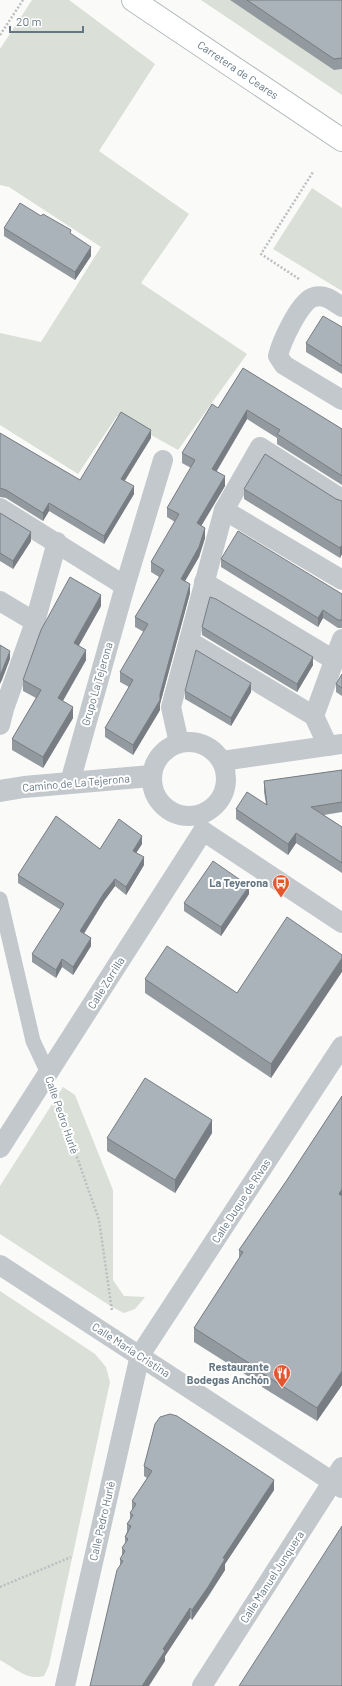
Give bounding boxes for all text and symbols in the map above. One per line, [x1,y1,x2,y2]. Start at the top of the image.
scale bar [10,8,83,34]
text: 20 m [16,14,42,28]
street label: Carretera de Ceares [195,38,281,101]
street label: Grupo La Tejerona [78,641,115,727]
street label: Camino de La Tejerona [22,771,130,794]
bus stop icon: La Teyerona [271,873,291,898]
place label: La Teyerona [209,876,268,889]
street label: Calle Zorrilla [84,954,127,1011]
street label: Calle Pedro Hurlé [43,1074,82,1155]
street label: Calle Duque de Rivas [209,1156,273,1245]
street label: Calle María Cristina [90,1320,173,1380]
place label: Restaurante Bodegas Anchón [187,1360,269,1386]
restaurant icon: Restaurante Bodegas Anchón [272,1363,292,1388]
street label: Calle Pedro Hurlé [86,1480,117,1562]
street label: Calle Manuel Junquera [237,1528,306,1625]

